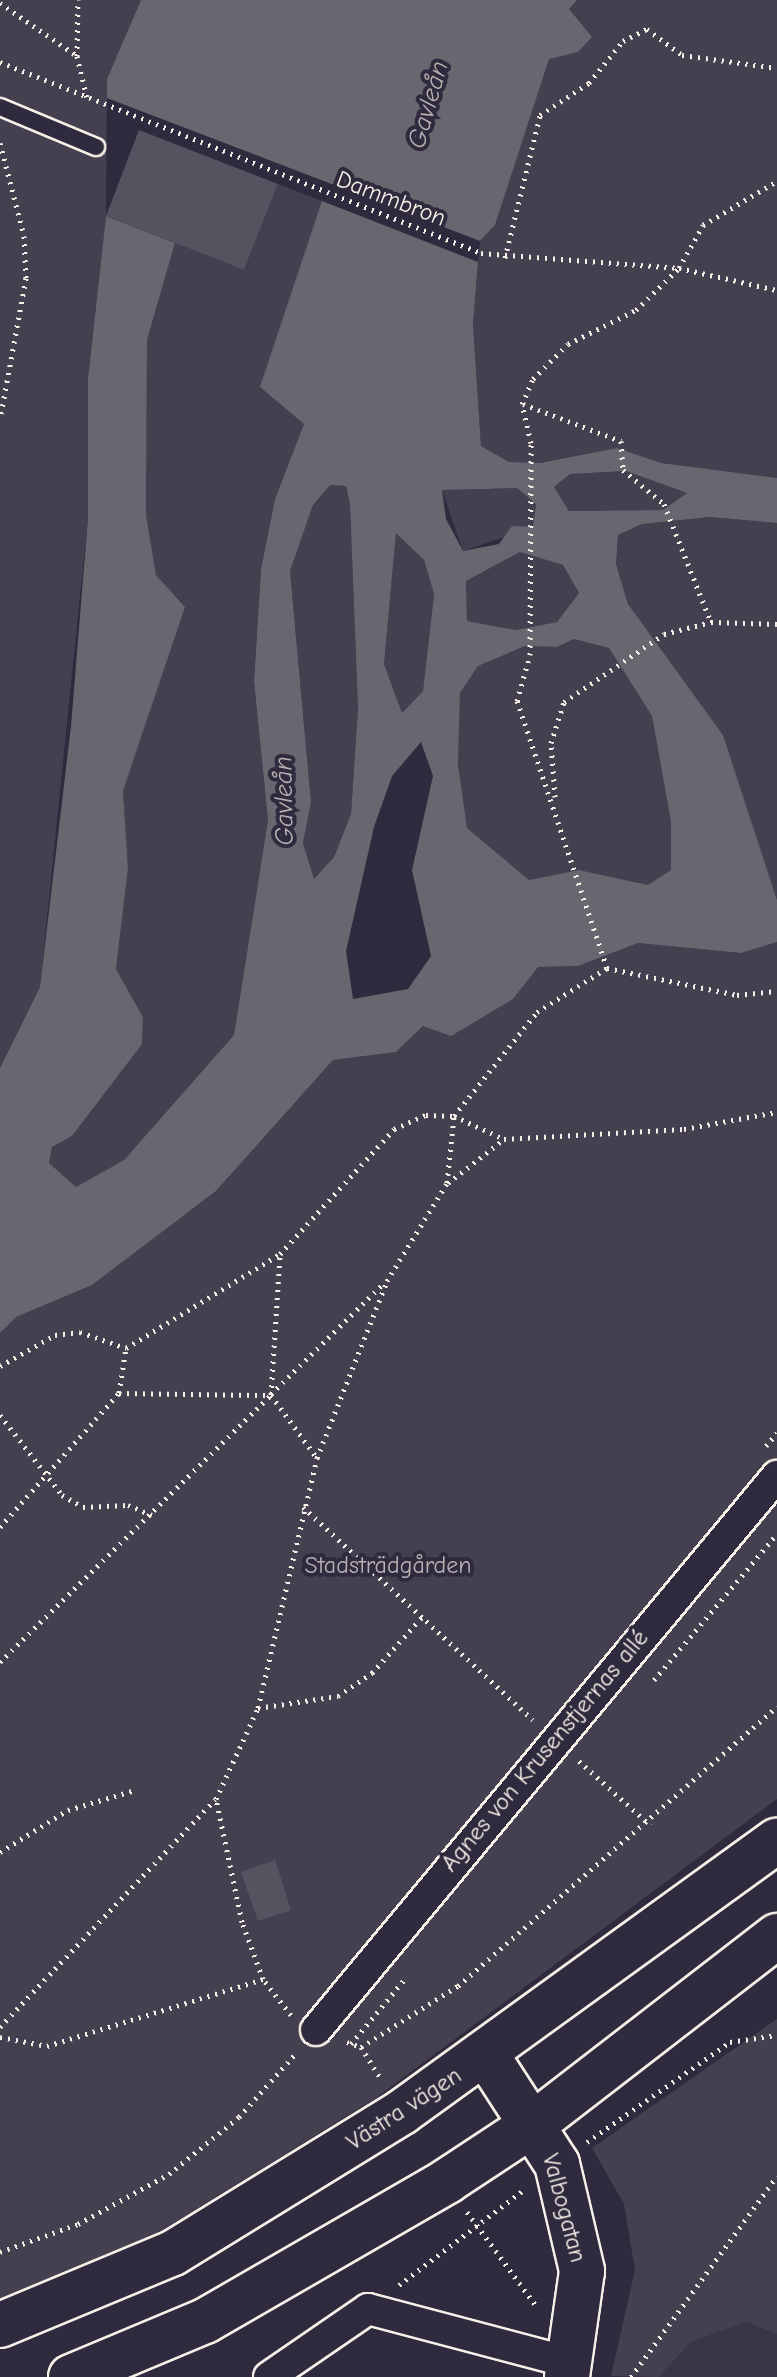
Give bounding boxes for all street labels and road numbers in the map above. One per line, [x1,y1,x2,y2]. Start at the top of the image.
street label: Dammbron [332,165,450,233]
street label: Agnes von Krusenstjernas allé [435,1624,655,1878]
street label: Västra vägen [341,2061,467,2157]
street label: Valbogatan [536,2150,592,2266]

